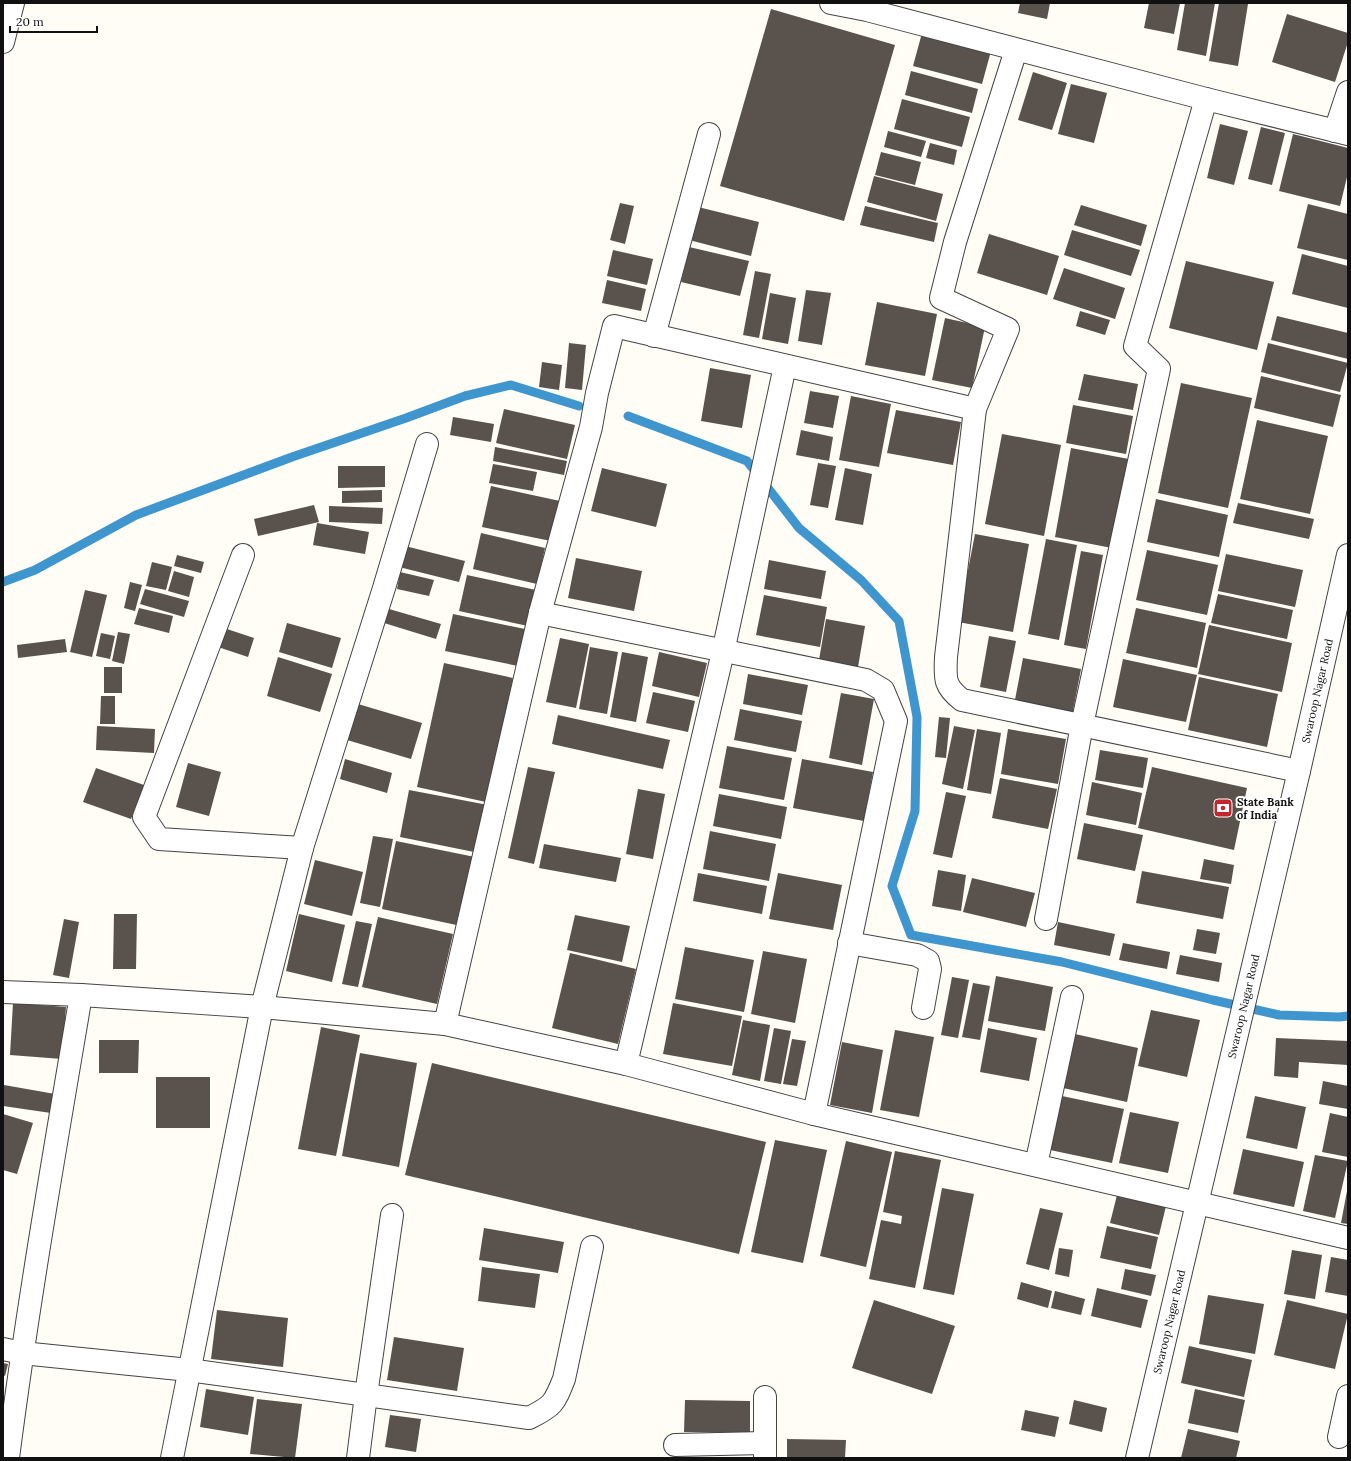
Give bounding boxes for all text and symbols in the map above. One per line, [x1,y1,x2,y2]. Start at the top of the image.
scale bar [10,8,97,34]
text: 20 m [16,14,44,29]
street label: Swaroop Nagar Road [1299,637,1336,744]
place label: State Bank of India [1237,795,1294,822]
bank icon: State Bank of India [1212,797,1234,819]
street label: Swaroop Nagar Road [1224,952,1263,1060]
street label: Swaroop Nagar Road [1150,1268,1188,1375]

